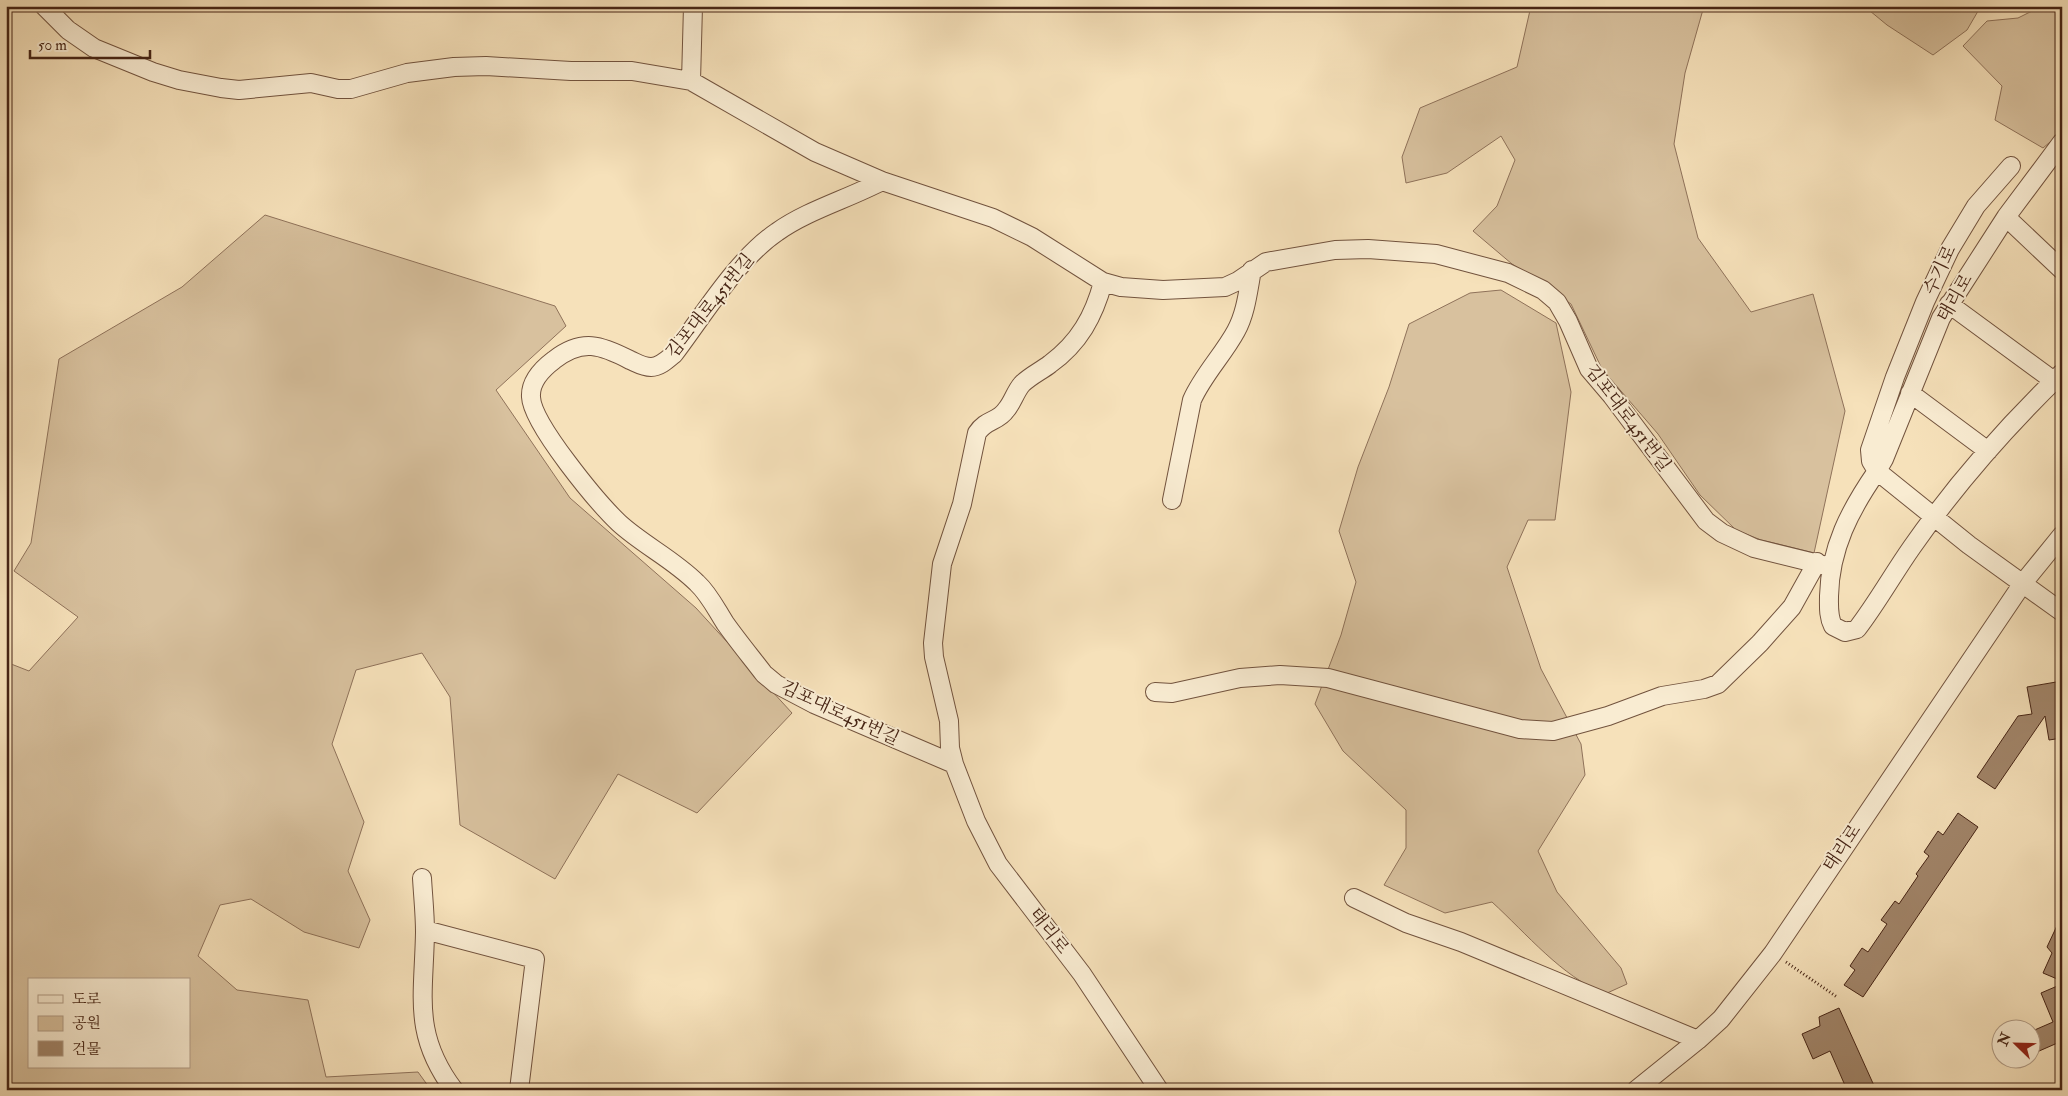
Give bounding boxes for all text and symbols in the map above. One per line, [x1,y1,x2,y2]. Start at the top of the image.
scale bar [30,28,150,60]
text: 50 m [38,36,67,55]
street label: 수기로 [1919,241,1961,299]
street label: 김포대로451번길 [661,249,759,363]
street label: 태리로 [1932,270,1978,326]
street label: 김포대로451번길 [1580,360,1676,476]
street label: 김포대로451번길 [777,675,903,751]
street label: 태리로 [1818,820,1866,876]
street label: 태리로 [1024,903,1074,959]
legend [28,978,190,1068]
text: 도로 [72,990,101,1009]
text: 공원 [72,1014,101,1033]
north arrow [1990,1018,2040,1068]
text: N [1994,1030,2015,1049]
text: 건물 [72,1040,101,1059]

